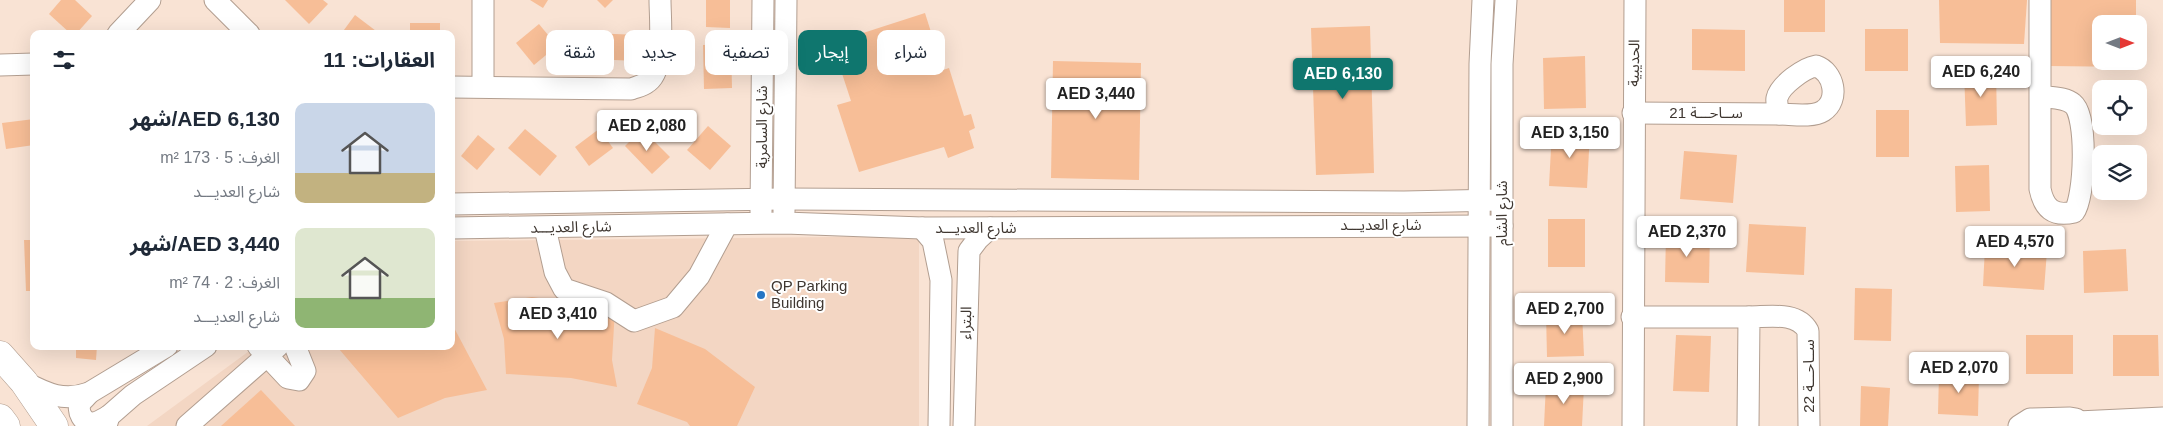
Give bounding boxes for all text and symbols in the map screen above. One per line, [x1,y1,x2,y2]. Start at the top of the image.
north arrow [2092,15,2148,70]
map controls [2092,15,2147,200]
chip: شقة [546,30,614,75]
chip: جديد [624,30,695,75]
chip: تصفية [705,30,788,75]
chip: إيجار [798,30,867,75]
chip: شراء [877,30,945,75]
street label: الحديبية [1625,39,1642,87]
icon: filters [50,46,78,74]
text: العقارات: 11 [323,48,435,71]
pin: AED 6,240 [1924,56,2038,98]
pin: AED 6,130 [1286,58,1400,100]
text: AED 6,240 [1942,63,2020,80]
text: AED 6,130 [1304,65,1382,82]
pin: AED 3,440 [1039,78,1153,120]
button: locate [2092,80,2147,135]
street label: شارع السامرية [753,85,774,169]
text: AED 3,440 [1057,85,1135,102]
street label: ســاحـــة 21 [1669,104,1743,121]
text: AED 6,130/شهر [130,107,280,130]
pin: AED 2,080 [590,110,704,152]
pin: AED 3,150 [1513,116,1627,159]
text: AED 2,080 [608,117,686,134]
icon: home [335,123,395,183]
text: AED 3,150 [1531,124,1609,141]
button: layers [2092,145,2147,200]
text: الغرف: 5 · 173 m² [160,149,280,166]
street label: شارع الشام [1493,180,1514,246]
text: شارع العديـــد [193,183,280,200]
street label: شارع العديـــد [1340,216,1422,237]
pin: AED 2,370 [1630,216,1744,258]
street label: شارع العديـــد [530,217,612,240]
street label: شارع العديـــد [935,219,1017,240]
text: AED 2,370 [1648,223,1726,240]
pin: AED 4,570 [1958,226,2072,268]
text: AED 3,440/شهر [130,232,280,255]
text: AED 4,570 [1976,233,2054,250]
icon: home [335,248,395,308]
text: الغرف: 2 · 74 m² [169,274,280,291]
place label: QP Parking Building [771,277,847,311]
marker: QP Parking Building [755,289,767,301]
pin: AED 2,700 [1508,292,1622,335]
pin: AED 3,410 [501,298,615,340]
text: AED 2,700 [1526,300,1604,317]
text: AED 3,410 [519,305,597,322]
street label: البتراء [957,306,975,340]
text: شارع العديـــد [193,308,280,325]
street label: ســاحـــة 22 [1800,339,1817,413]
pin: AED 2,070 [1902,352,2016,394]
text: AED 2,070 [1920,359,1998,376]
pin: AED 2,900 [1507,362,1621,405]
text: AED 2,900 [1525,370,1603,387]

